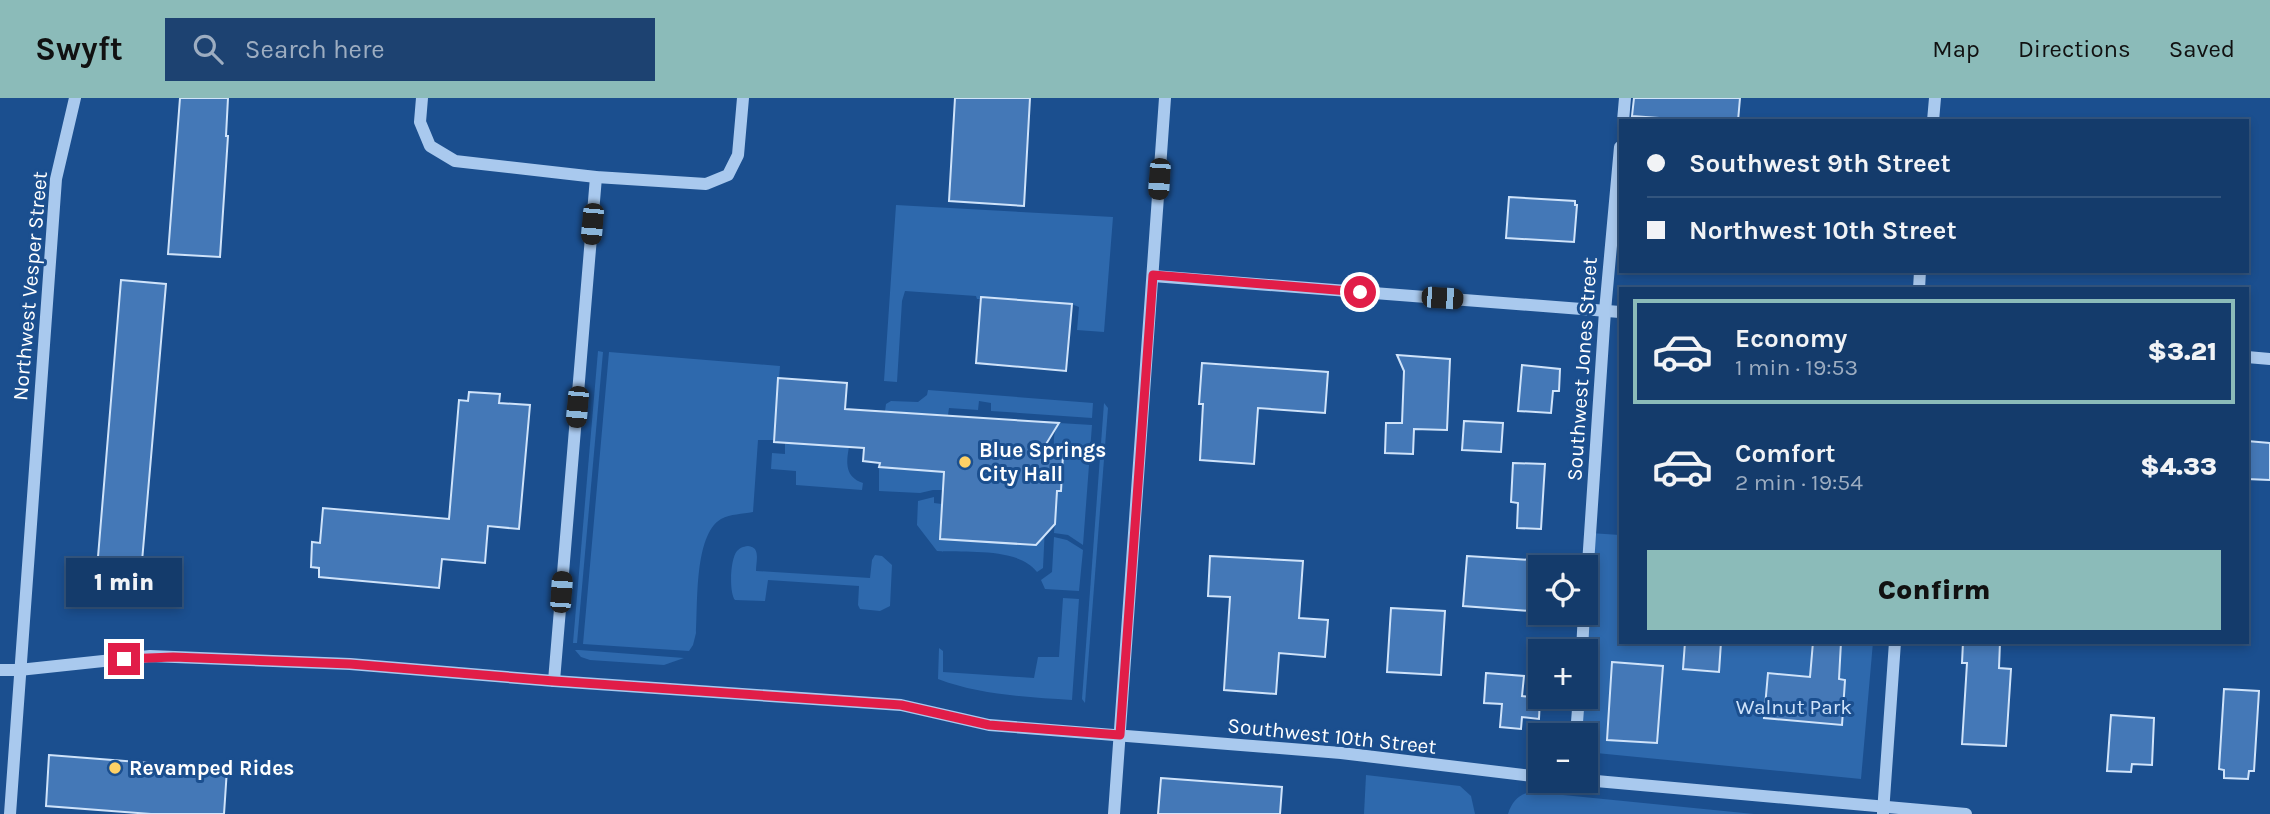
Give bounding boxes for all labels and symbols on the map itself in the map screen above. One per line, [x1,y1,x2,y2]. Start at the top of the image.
car [1148,157,1171,201]
street label: Northwest Vesper Street [8,170,52,402]
car [580,202,605,246]
street label: Southwest Jones Street [1562,256,1602,482]
route start [1344,276,1376,308]
car [1421,286,1464,310]
car [565,385,590,429]
place label: Blue Springs City Hall [979,438,1106,486]
marker: Blue Springs City Hall [957,454,973,470]
callout: 1 min [66,558,182,606]
car [550,570,573,614]
route end [108,643,140,675]
park label: Walnut Park [1736,695,1852,719]
street label: Southwest 10th Street [1226,713,1438,759]
place label: Revamped Rides [129,756,294,780]
marker: Revamped Rides [107,760,123,776]

